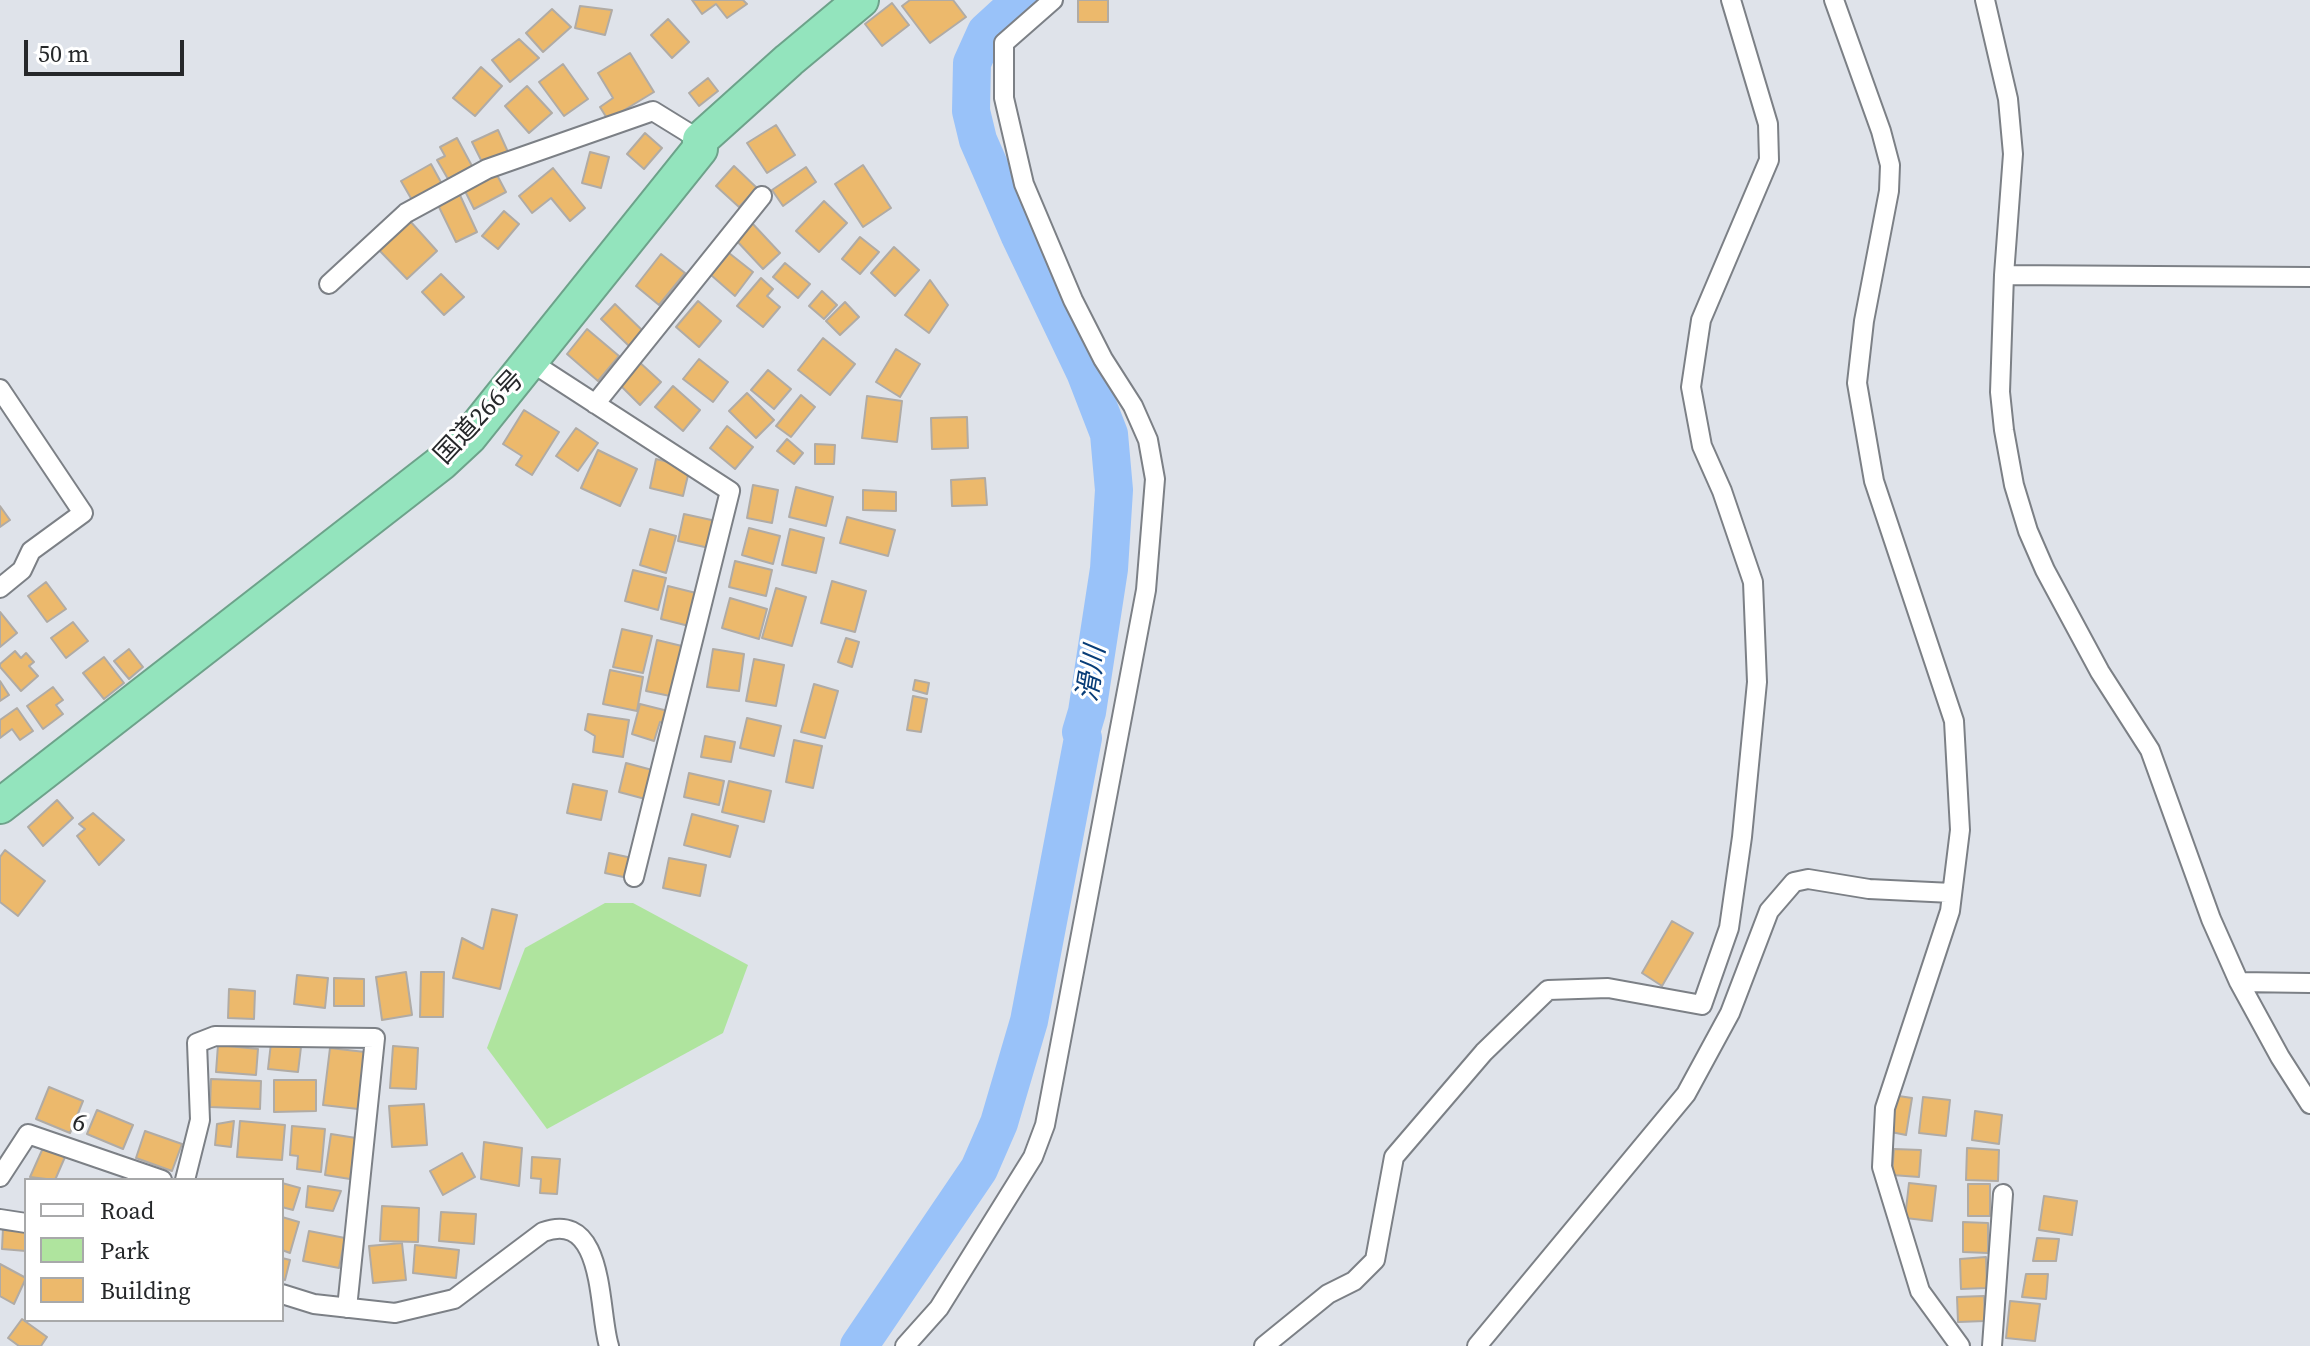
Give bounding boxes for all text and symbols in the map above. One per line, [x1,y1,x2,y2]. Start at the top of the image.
scale bar [28,24,188,74]
text: 50 m [38,37,89,70]
street label: 国道266号 [429,365,531,471]
water label: 滑川 [1072,644,1114,704]
street label: 6 [68,1107,90,1141]
legend [24,1178,284,1322]
text: Road [100,1194,154,1227]
text: Park [100,1234,149,1267]
text: Building [100,1274,191,1307]

